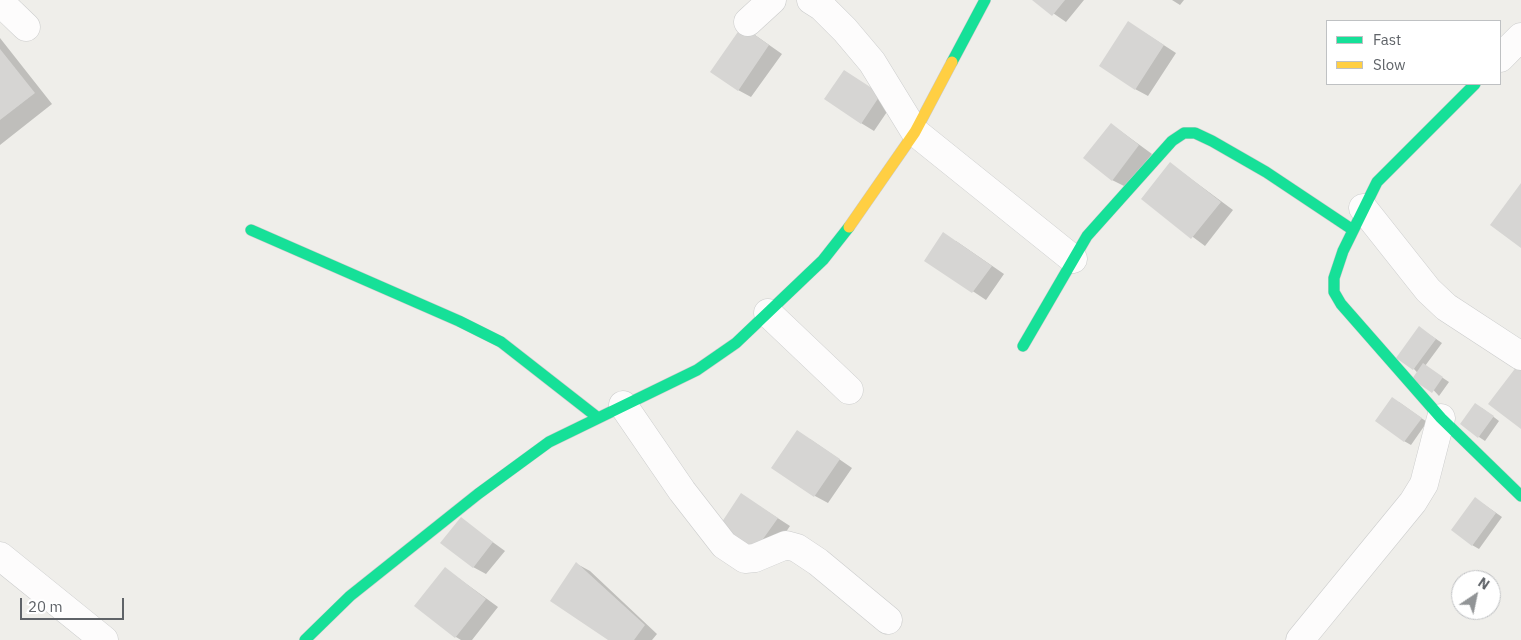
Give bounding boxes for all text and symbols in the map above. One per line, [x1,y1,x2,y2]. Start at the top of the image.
legend [1326,20,1501,85]
text: Fast [1373,30,1401,49]
text: Slow [1373,55,1406,74]
north arrow [1451,570,1501,620]
text: N [1475,573,1493,594]
scale bar [22,588,126,620]
text: 20 m [28,597,63,616]

